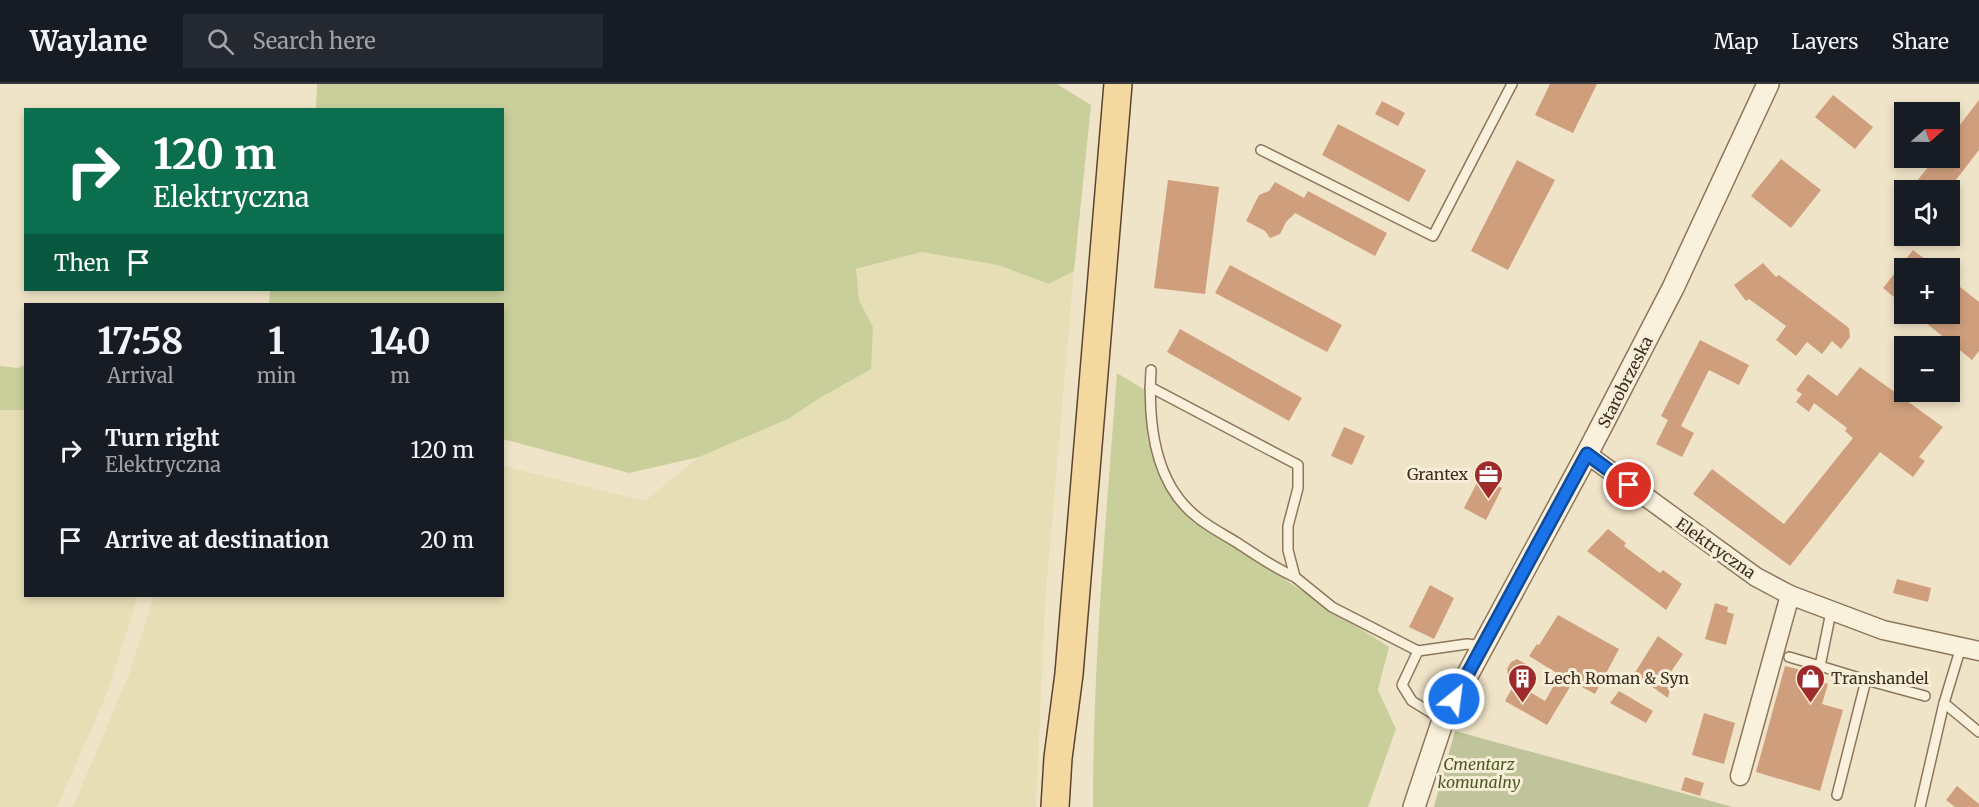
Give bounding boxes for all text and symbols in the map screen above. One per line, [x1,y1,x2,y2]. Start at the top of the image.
search box [183,14,603,68]
text: Waylane [30,23,147,59]
icon: search [204,25,237,58]
text: Search here [252,27,376,55]
text: Map [1714,28,1759,55]
text: Layers [1792,28,1859,55]
text: Share [1892,28,1949,55]
north arrow [1894,102,1960,168]
map controls [1894,102,1960,402]
text: 120 m [153,128,276,180]
icon: right [54,132,132,210]
text: Elektryczna [153,180,310,214]
button: sound [1894,180,1960,246]
icon: arrive [122,246,155,279]
text: Then [54,249,110,277]
button: + [1894,258,1960,324]
text: 17:58 [97,319,183,364]
text: 1 [268,319,285,364]
text: 140 [370,319,431,364]
street label: Starobrzeska [1593,332,1657,431]
button: − [1894,336,1960,402]
text: Arrival [107,363,174,388]
text: min [257,363,296,388]
text: m [390,363,410,388]
text: Turn right [105,424,219,452]
icon: right [54,434,87,467]
text: 120 m [410,436,474,464]
text: Elektryczna [105,452,221,477]
office icon: Grantex [1473,458,1505,500]
pin [1603,459,1654,510]
place label: Grantex [1407,464,1468,484]
icon: arrive [1612,468,1645,501]
street label: Elektryczna [1672,513,1760,583]
icon: arrive [54,524,87,557]
text: Arrive at destination [105,526,329,554]
text: 20 m [420,526,474,554]
building icon: Lech Roman & Syn [1507,662,1539,704]
shop icon: Transhandel [1794,662,1826,704]
position arrow [1422,667,1486,731]
place label: Lech Roman & Syn [1544,668,1690,688]
place label: Transhandel [1831,668,1929,688]
park label: Cmentarz komunalny [1438,754,1521,792]

